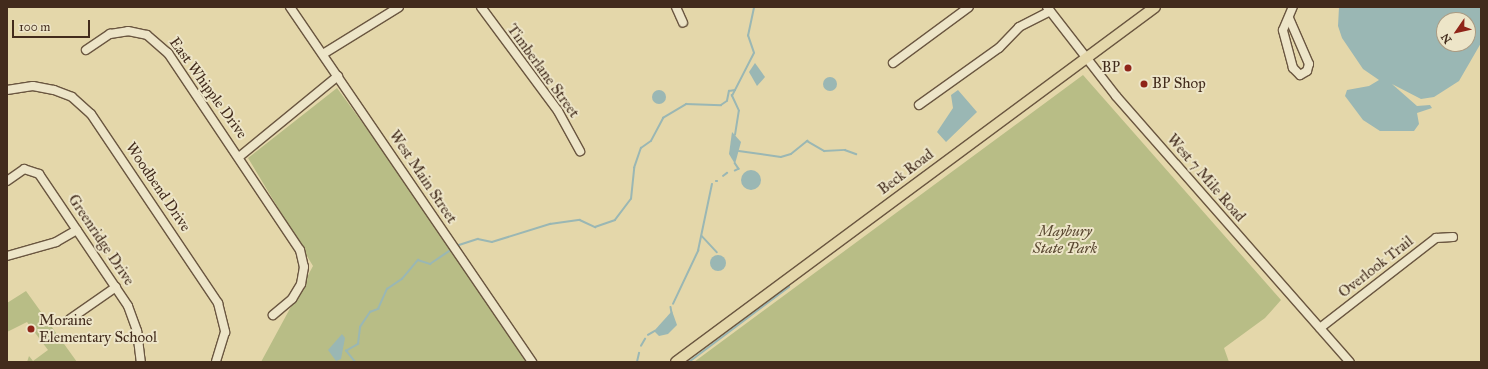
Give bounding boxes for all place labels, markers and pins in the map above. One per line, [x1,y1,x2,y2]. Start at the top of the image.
place label: BP [1102,59,1120,77]
marker: BP [1123,63,1133,73]
place label: BP Shop [1152,75,1206,93]
marker: BP Shop [1139,79,1149,89]
place label: Moraine Elementary School [39,311,157,346]
marker: Moraine Elementary School [26,324,36,334]

